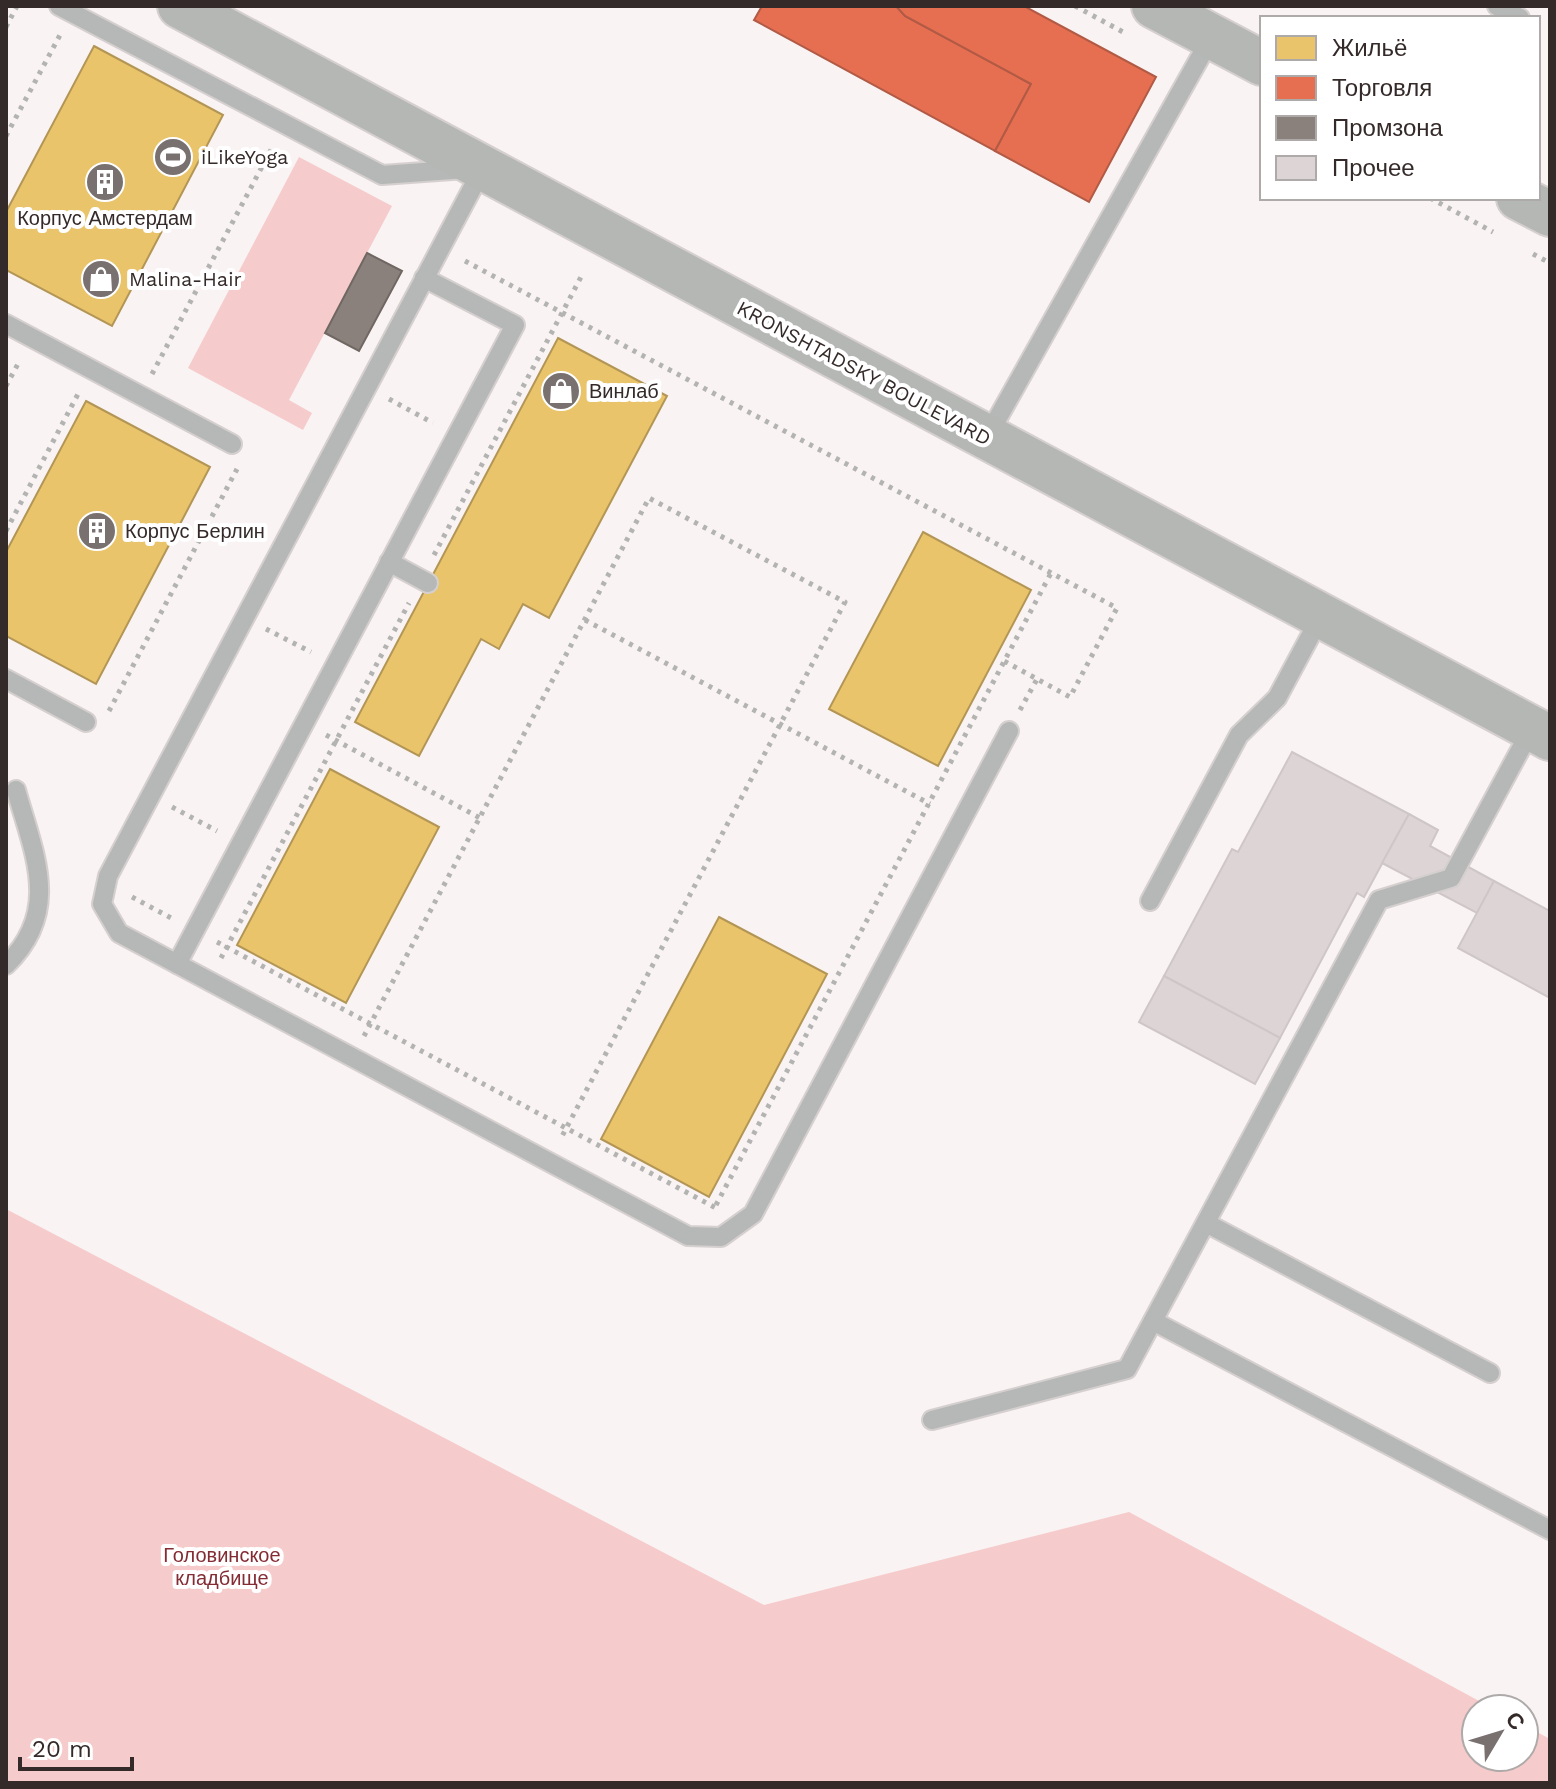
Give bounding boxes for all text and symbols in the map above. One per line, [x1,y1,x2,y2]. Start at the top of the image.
legend [1260,16,1540,200]
text: Жильё [1332,34,1407,62]
text: Торговля [1332,74,1432,102]
text: Промзона [1332,114,1444,142]
sports icon: iLikeYoga [152,136,194,178]
place label: iLikeYoga [201,145,288,169]
text: Прочее [1332,154,1415,182]
building icon: Корпус Амстердам [84,161,126,203]
place label: Корпус Амстердам [17,206,193,230]
shop icon: Malina-Hair [80,258,122,300]
place label: Malina-Hair [129,267,242,291]
street label: KRONSHTADSKY BOULEVARD [733,296,995,450]
shop icon: Винлаб [540,370,582,412]
place label: Винлаб [589,379,659,403]
building icon: Корпус Берлин [76,510,118,552]
place label: Корпус Берлин [125,519,265,543]
park label: Головинское кладбище [163,1543,281,1590]
north arrow [1460,1693,1540,1773]
text: С [1501,1707,1530,1735]
scale bar [20,1721,132,1771]
text: 20 m [32,1735,92,1763]

